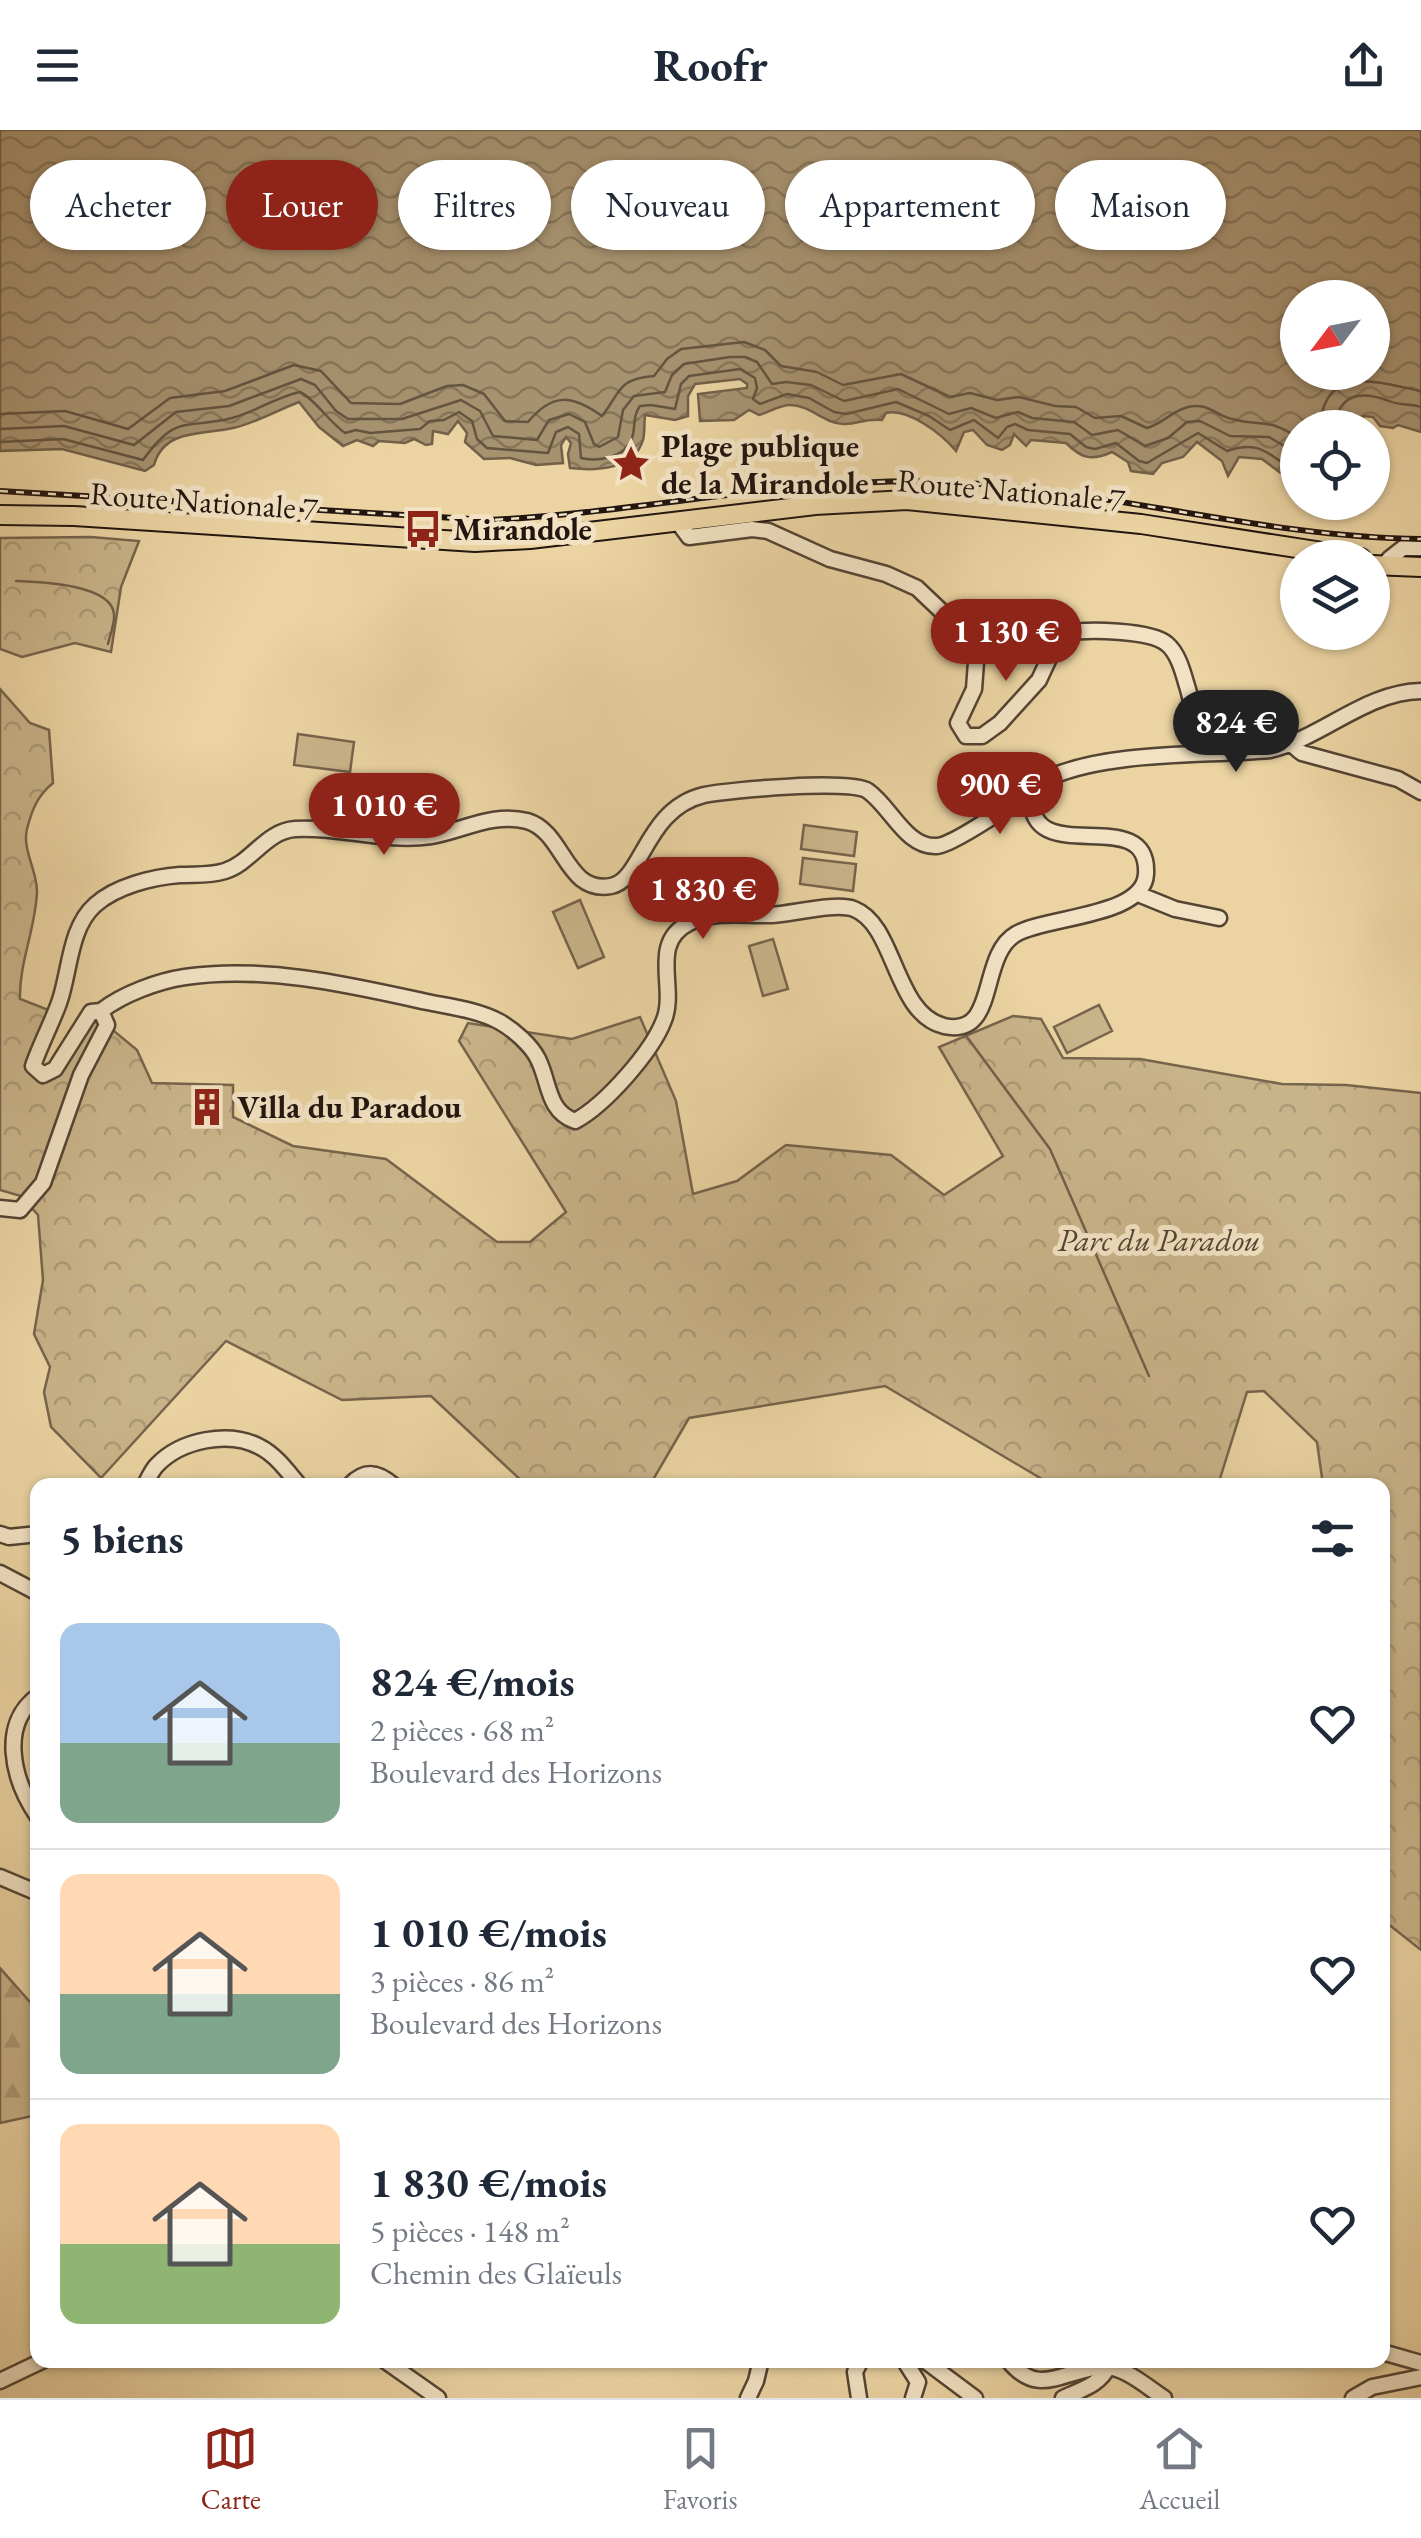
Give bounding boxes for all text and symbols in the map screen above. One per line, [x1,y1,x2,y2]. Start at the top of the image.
text: Roofr [653,36,768,94]
icon: menu [30,38,85,93]
icon: share [1336,38,1391,93]
chip: Acheter [30,160,206,250]
chip: Louer [226,160,378,250]
chip: Filtres [398,160,551,250]
chip: Nouveau [571,160,765,250]
chip: Appartement [785,160,1035,250]
chip: Maison [1055,160,1226,250]
north arrow [1280,280,1390,390]
map controls [1280,280,1390,650]
button: locate [1280,410,1390,520]
place label: Plage publique de la Mirandole [661,425,869,504]
place icon: Plage publique de la Mirandole [610,443,652,485]
street label: Route Nationale 7 [896,459,1127,521]
street label: Route Nationale 7 [89,472,320,530]
bus stop icon: Mirandole [402,508,444,550]
place label: Mirandole [453,508,592,550]
button: layers [1280,540,1390,650]
pin: 1 130 € [914,599,1098,684]
text: 1 130 € [953,610,1059,652]
pin: 824 € [1166,690,1306,775]
text: 824 € [1195,701,1277,743]
pin: 900 € [930,752,1070,837]
text: 900 € [959,763,1041,805]
pin: 1 010 € [292,773,476,858]
text: 1 010 € [331,784,437,826]
pin: 1 830 € [611,857,795,942]
text: 1 830 € [650,868,756,910]
building icon: Villa du Paradou [186,1086,228,1128]
place label: Villa du Paradou [237,1086,462,1128]
park label: Parc du Paradou [1058,1219,1260,1261]
text: 5 biens [60,1511,184,1566]
icon: filters [1305,1511,1360,1566]
text: 824 €/mois [370,1654,575,1709]
icon: home [140,1663,260,1783]
icon: heart [1305,1696,1360,1751]
text: 2 pièces · 68 m² [370,1709,554,1751]
text: Boulevard des Horizons [370,1751,662,1793]
text: 1 010 €/mois [370,1905,607,1960]
icon: home [140,1914,260,2034]
icon: heart [1305,1947,1360,2002]
text: 3 pièces · 86 m² [370,1960,554,2002]
text: Boulevard des Horizons [370,2002,662,2044]
text: 1 830 €/mois [370,2155,607,2210]
icon: home [140,2164,260,2284]
icon: heart [1305,2197,1360,2252]
text: 5 pièces · 148 m² [370,2210,570,2252]
text: Chemin des Glaïeuls [370,2252,622,2294]
tab: Carte [201,2421,261,2517]
tab: Favoris [663,2421,738,2517]
tab: Accueil [1139,2421,1220,2517]

